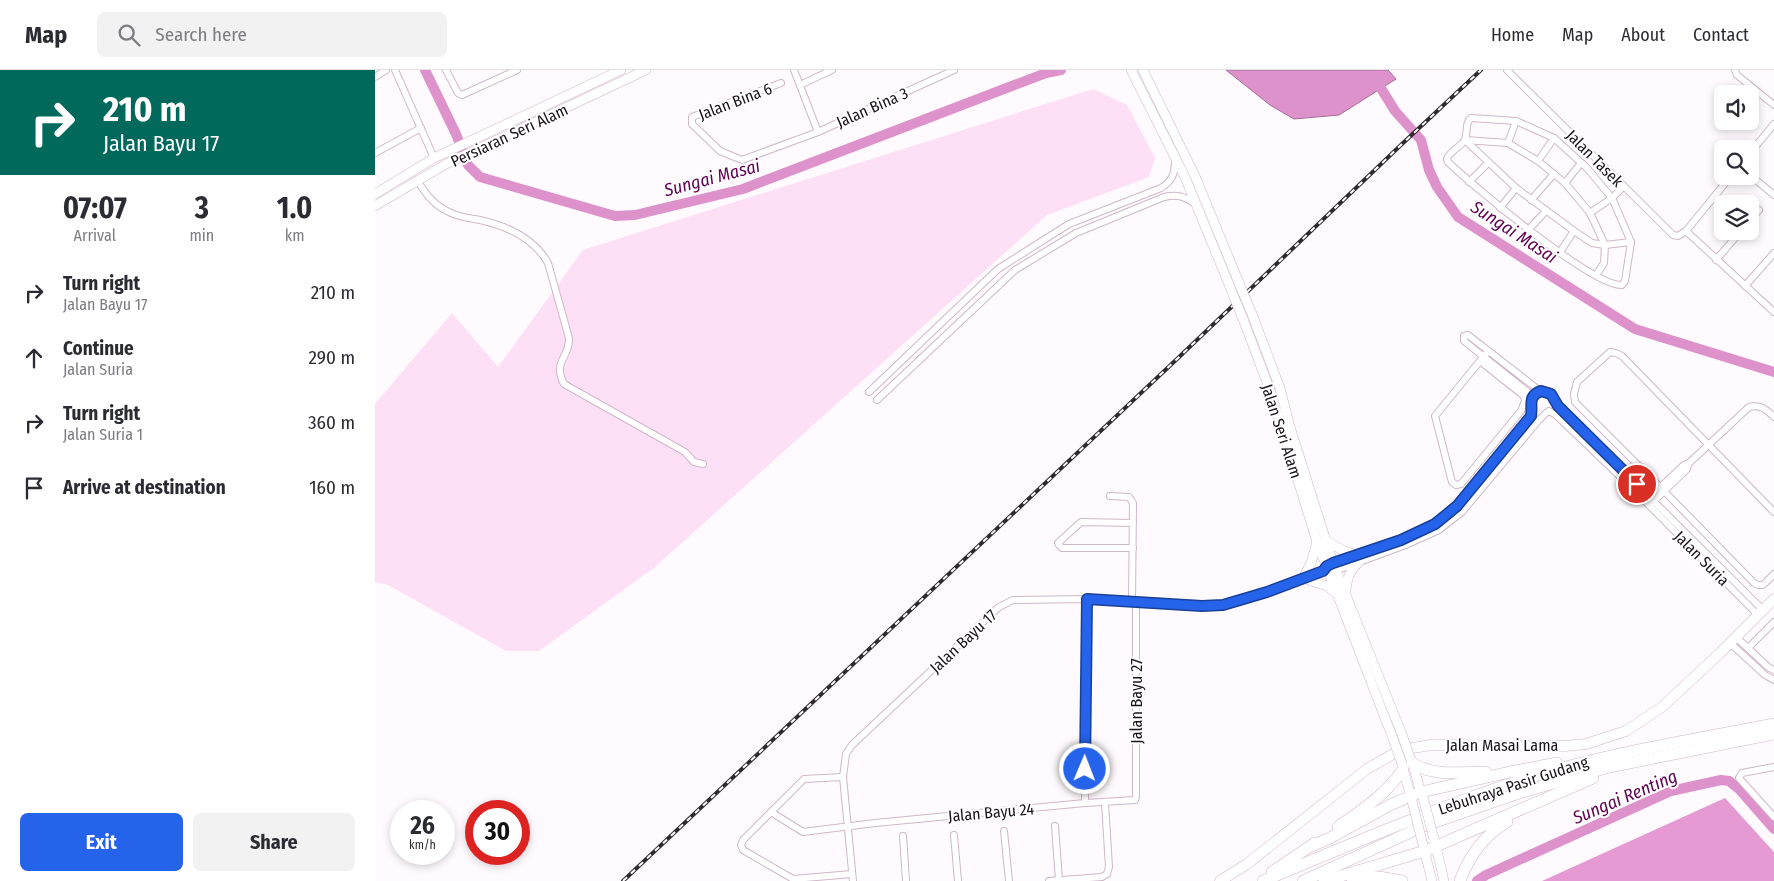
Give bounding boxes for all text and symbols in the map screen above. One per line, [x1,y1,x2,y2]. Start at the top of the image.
search box [97,12,447,57]
text: Map [25,21,67,49]
icon: search [115,21,143,49]
text: Search here [155,23,247,46]
text: Home [1491,24,1534,46]
text: Map [1562,24,1593,46]
text: About [1621,24,1665,46]
text: Contact [1693,24,1749,46]
street label: Jalan Bina 6 [696,79,775,124]
street label: Jalan Bina 3 [834,83,911,132]
map controls [1714,85,1759,240]
button: sound [1714,85,1759,130]
text: 210 m [103,88,187,130]
icon: right [20,90,85,155]
street label: Persiaran Seri Alam [448,100,571,171]
street label: Jalan Tasek [1562,126,1627,191]
text: Jalan Bayu 17 [103,130,219,157]
button: search [1714,140,1759,185]
water label: Sungai Masai [661,155,763,202]
text: 07:07 [63,190,127,226]
text: 3 [195,190,209,226]
text: 1.0 [277,190,312,226]
water label: Sungai Masai [1466,195,1562,268]
button: layers [1714,195,1759,240]
text: Arrival [73,226,116,245]
text: min [189,226,214,245]
text: km [285,226,304,245]
text: Turn right [63,272,140,295]
icon: right [20,279,48,307]
text: 210 m [311,281,355,304]
text: Jalan Bayu 17 [63,295,148,314]
text: Continue [63,337,134,360]
icon: ahead [20,344,48,372]
text: 290 m [309,346,355,369]
text: Jalan Suria [63,360,133,379]
street label: Jalan Seri Alam [1257,382,1306,481]
text: Turn right [63,402,140,425]
icon: right [20,409,48,437]
text: 360 m [308,411,355,434]
text: Jalan Suria 1 [63,425,143,444]
pin [1616,463,1658,505]
icon: arrive [1623,470,1651,498]
icon: arrive [20,474,48,502]
text: Arrive at destination [63,476,226,499]
text: 160 m [309,476,355,499]
street label: Jalan Suria [1670,527,1733,590]
street label: Jalan Bayu 17 [926,605,1001,677]
street label: Jalan Bayu 27 [1127,658,1146,744]
street label: Jalan Masai Lama [1446,736,1558,755]
position arrow [1058,742,1110,794]
street label: Lebuhraya Pasir Gudang [1436,752,1591,819]
water label: Sungai Renting [1568,765,1681,829]
street label: Jalan Bayu 24 [947,799,1035,826]
speed limit sign: 30 [465,800,530,865]
text: 26 [410,811,435,841]
button: Exit [20,813,183,871]
button: Share [193,813,355,871]
text: km/h [409,838,436,852]

